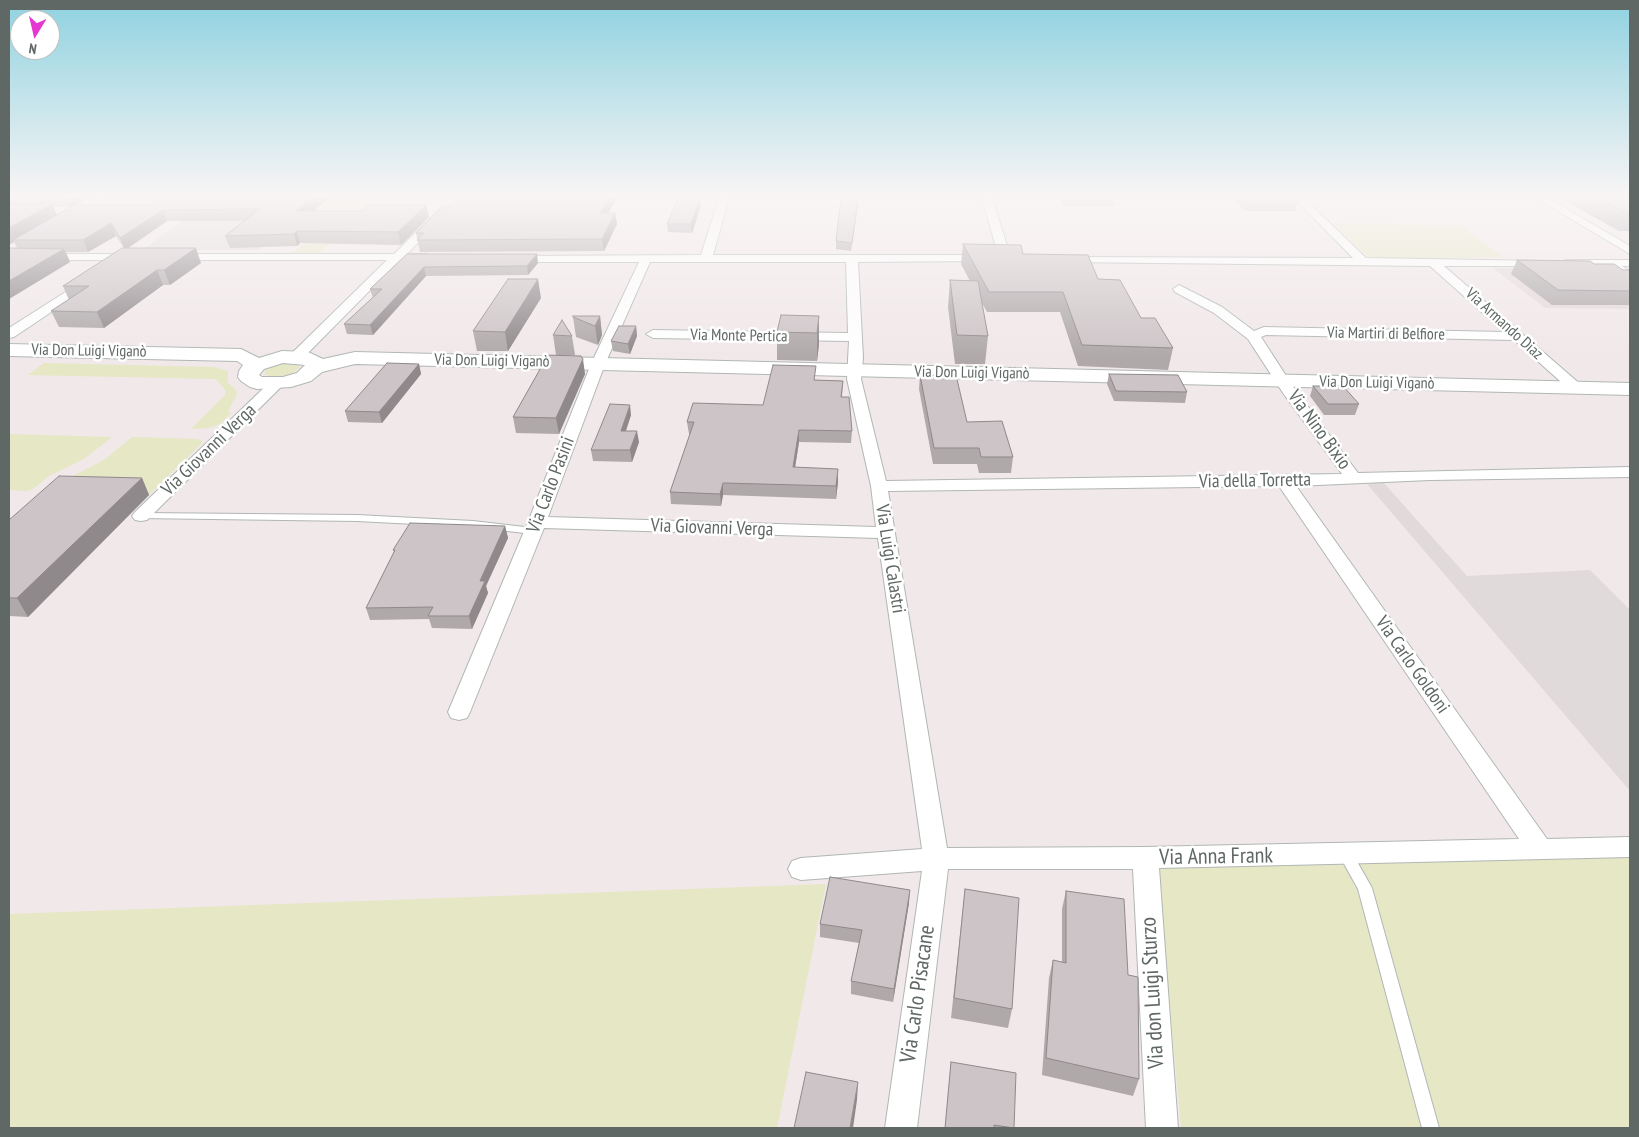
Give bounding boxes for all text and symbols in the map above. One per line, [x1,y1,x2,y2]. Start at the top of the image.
north arrow [10,10,60,60]
text: N [28,39,38,58]
street label: Via Armando Diaz [1461,284,1547,364]
street label: Via Martiri di Belfiore [1327,323,1445,345]
street label: Via Monte Pertica [690,326,788,346]
street label: Via Don Luigi Viganò [31,340,147,362]
street label: Via Don Luigi Viganò [434,350,550,372]
street label: Via Don Luigi Viganò [914,362,1030,384]
street label: Via Don Luigi Viganò [1319,372,1435,394]
street label: Via Nino Bixio [1283,386,1355,474]
street label: Via Giovanni Verga [157,399,261,501]
street label: Via Carlo Pasini [522,434,580,536]
street label: Via della Torretta [1199,469,1311,493]
street label: Via Luigi Calastri [870,503,910,615]
street label: Via Giovanni Verga [650,514,774,542]
street label: Via Carlo Goldoni [1370,612,1454,718]
street label: Via Anna Frank [1159,843,1273,871]
street label: Via don Luigi Sturzo [1136,916,1170,1070]
street label: Via Carlo Pisacane [895,924,941,1064]

